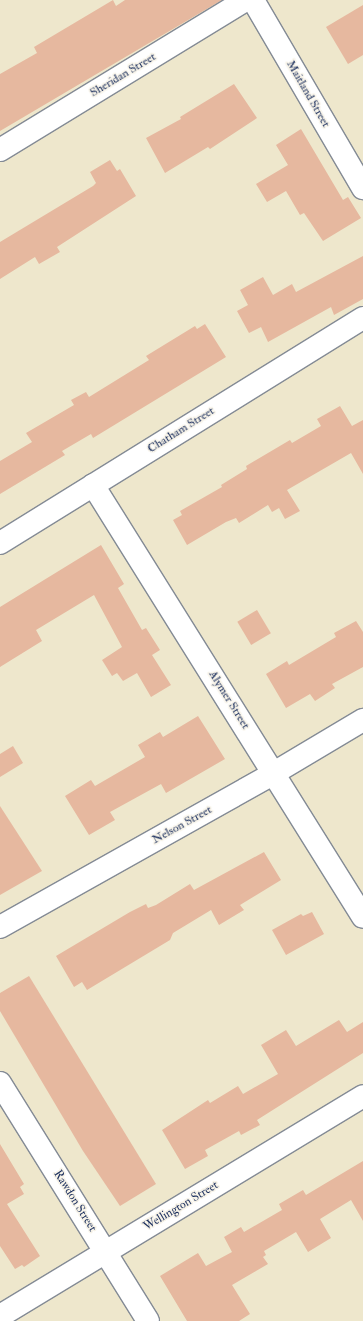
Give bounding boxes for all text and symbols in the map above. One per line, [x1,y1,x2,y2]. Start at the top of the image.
street label: Sheridan Street [88,50,158,100]
street label: Maitland Street [283,58,333,130]
street label: Chatham Street [145,404,217,456]
street label: Alymer Street [205,668,253,732]
street label: Nelson Street [150,803,214,847]
street label: Rawdon Street [50,1168,100,1234]
street label: Wellington Street [141,1178,221,1234]

